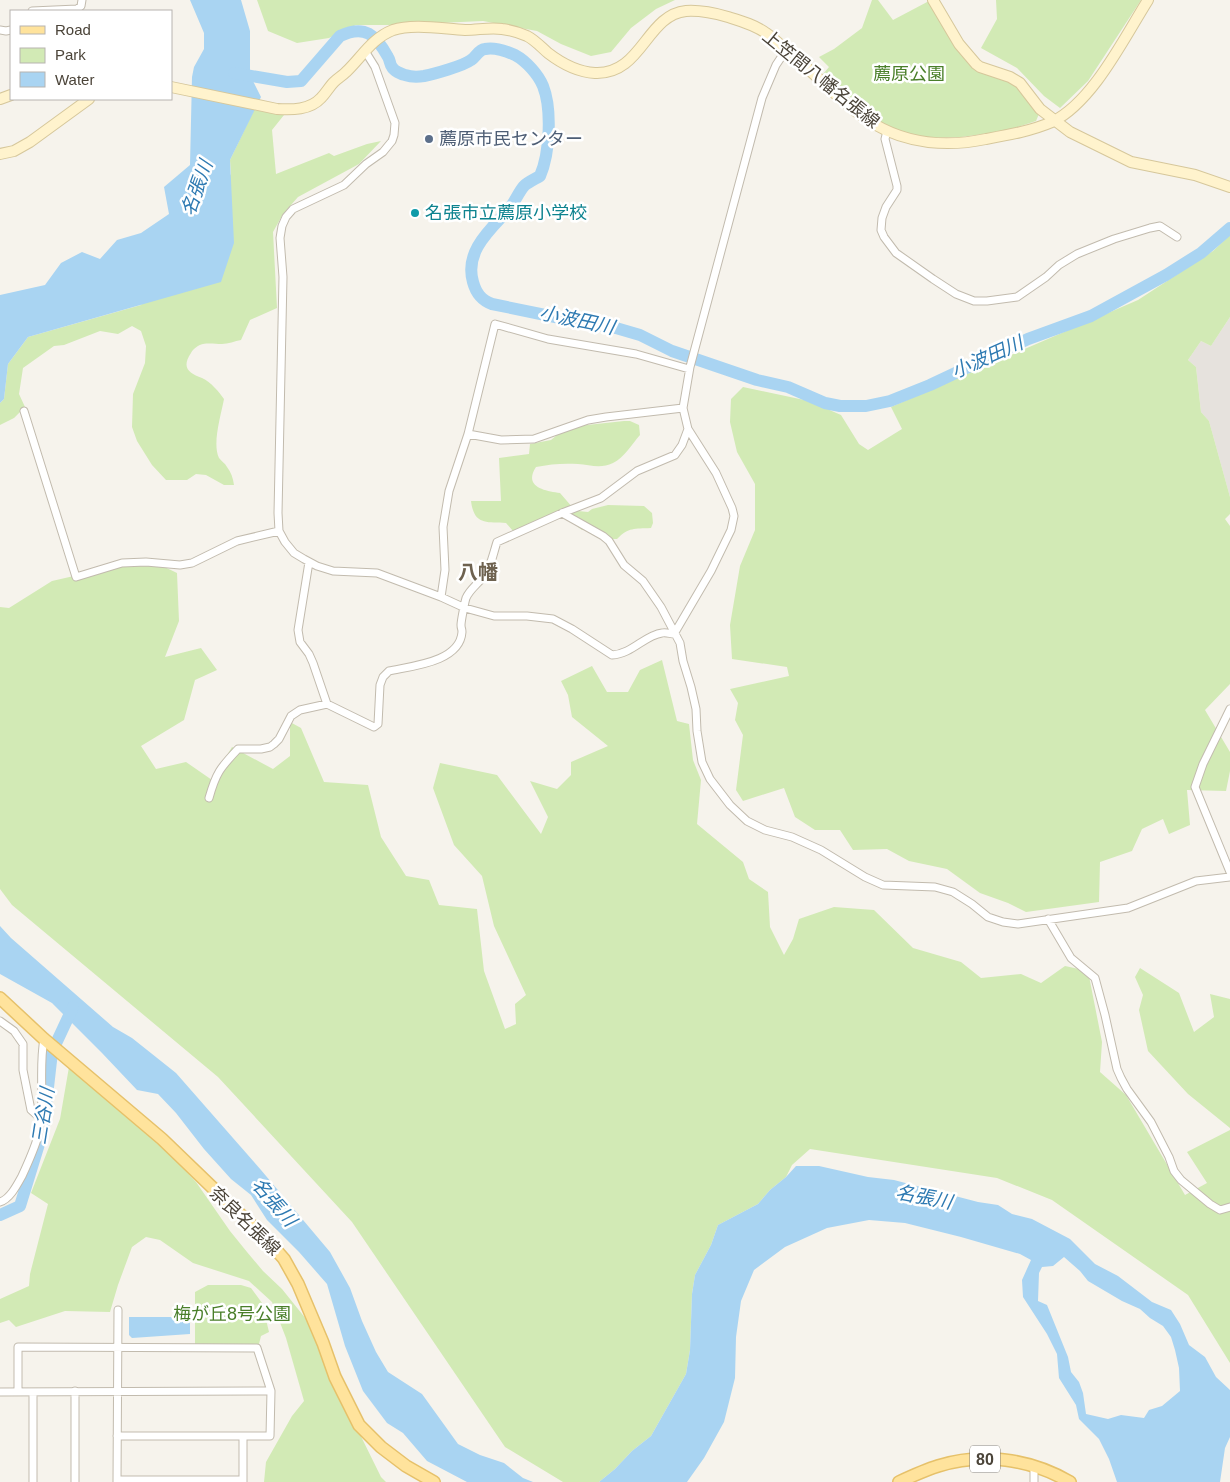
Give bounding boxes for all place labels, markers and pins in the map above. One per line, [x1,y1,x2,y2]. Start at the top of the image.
place label: 薦原市民センター [439,129,583,149]
marker: 薦原市民センター [423,133,435,145]
place label: 名張市立薦原小学校 [425,203,587,223]
marker: 名張市立薦原小学校 [409,207,421,219]

